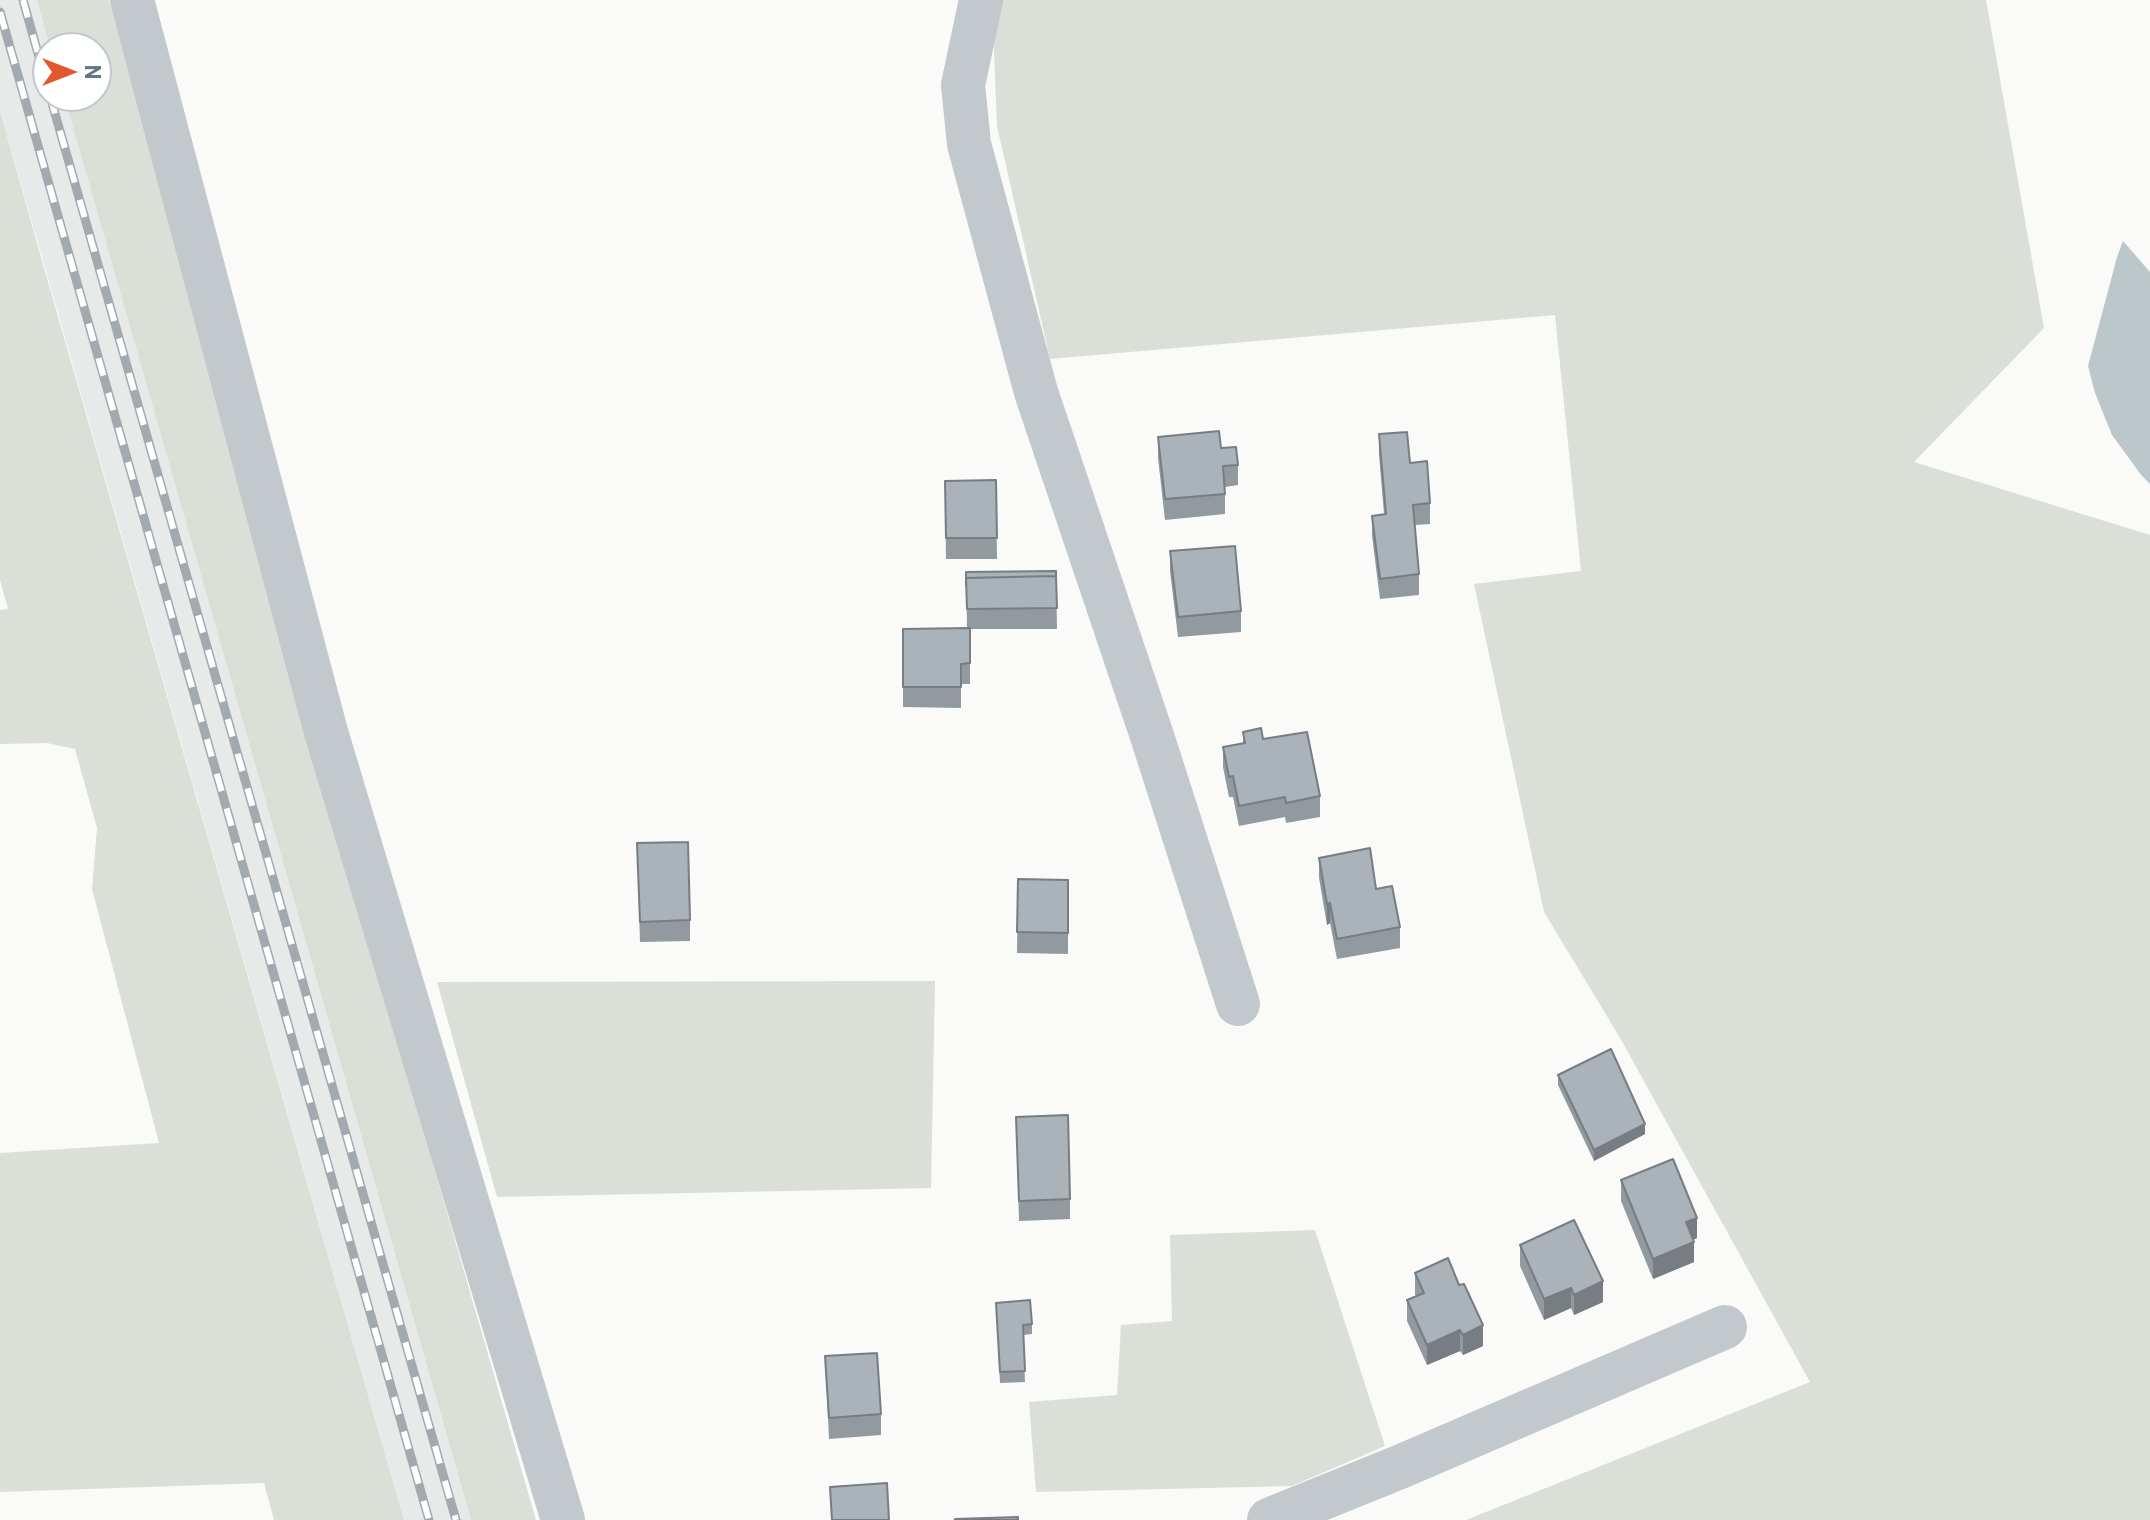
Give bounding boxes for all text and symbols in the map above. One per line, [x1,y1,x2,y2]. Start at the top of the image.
north arrow [32,32,112,112]
text: N [81,65,107,79]

